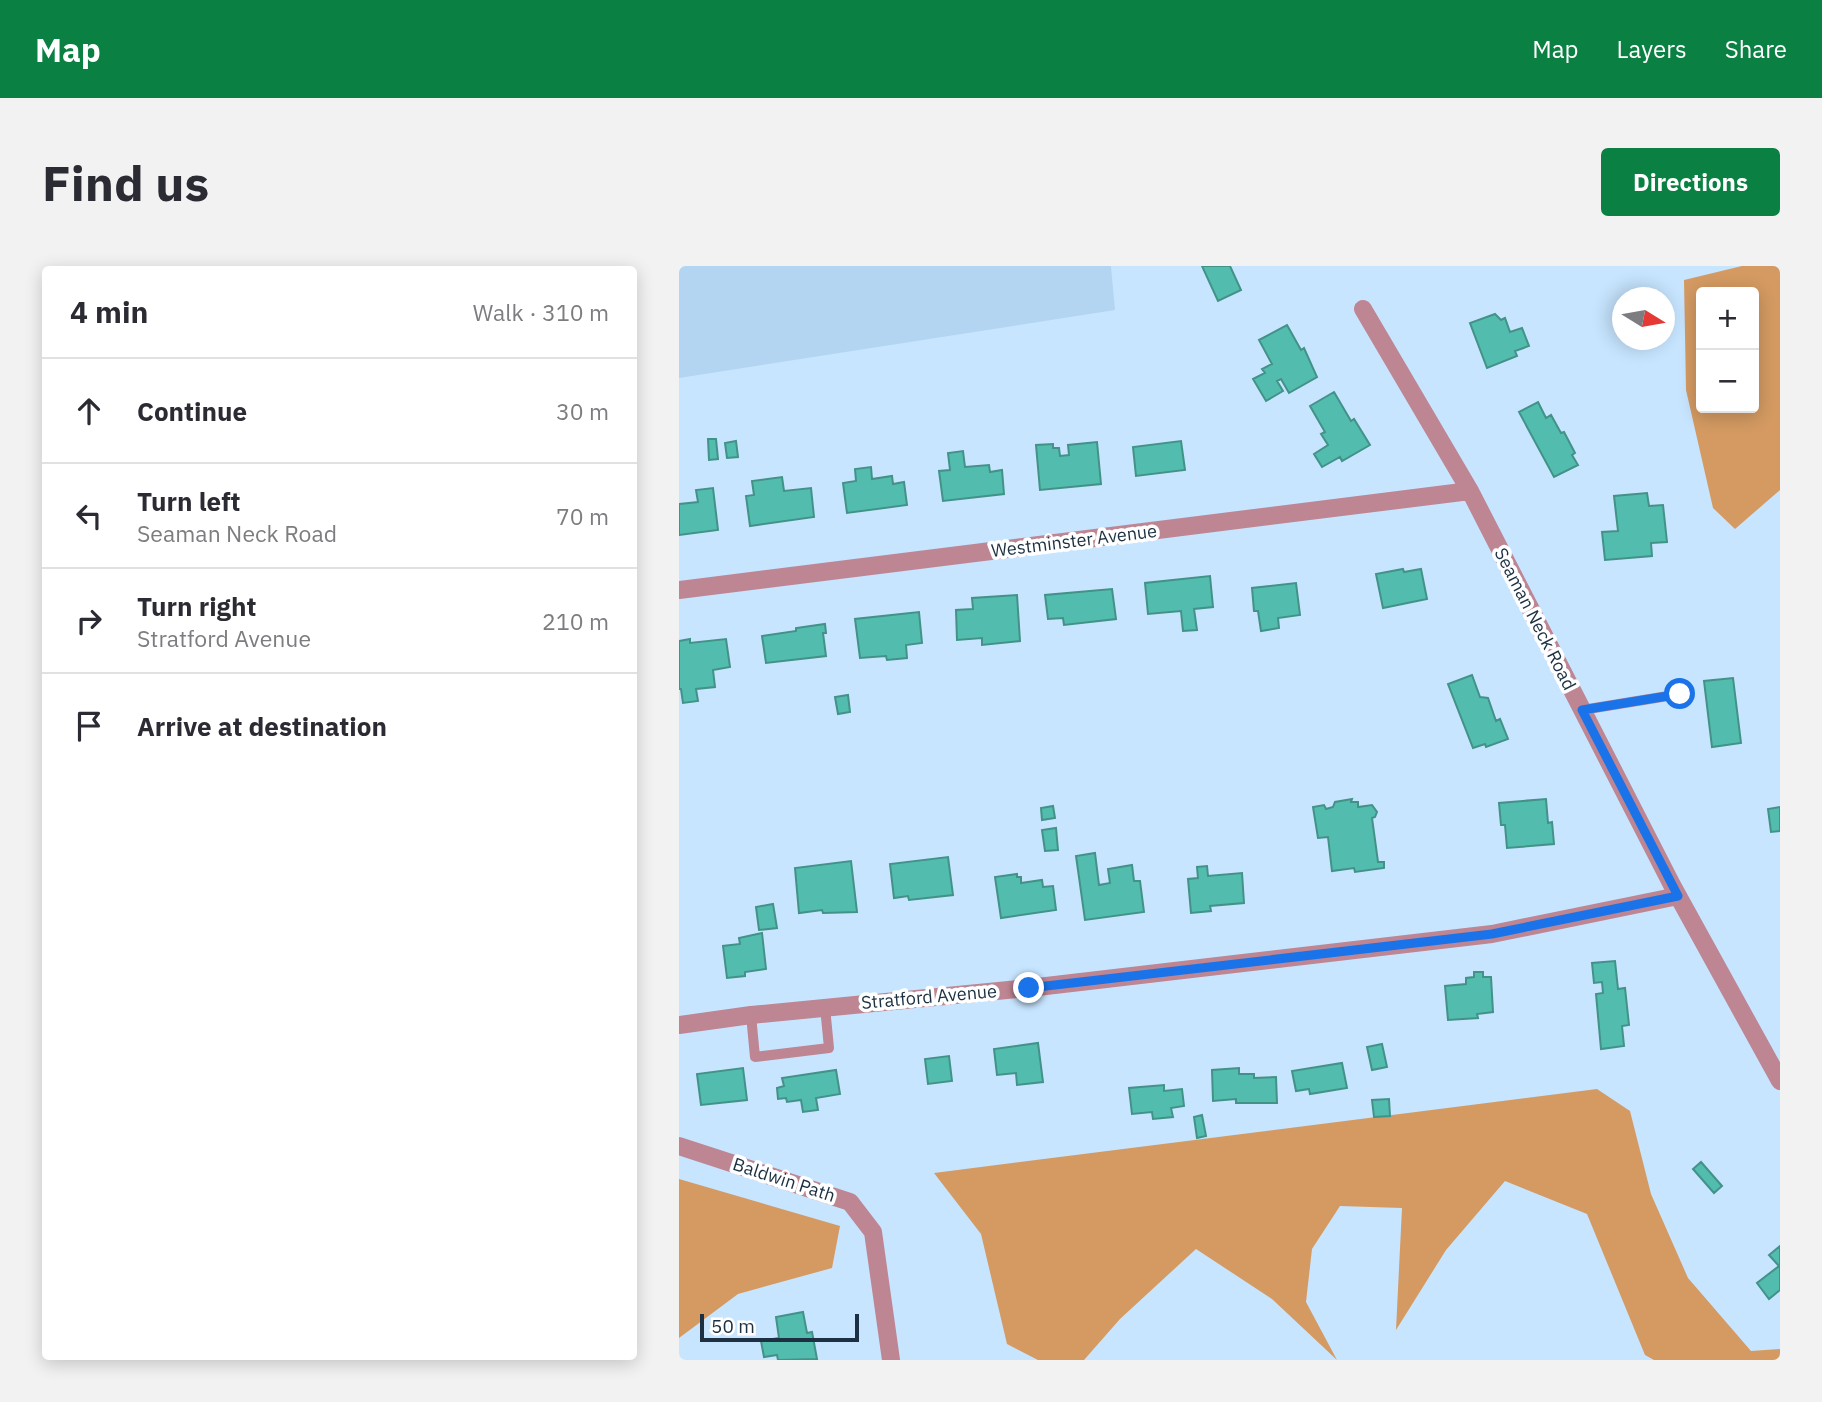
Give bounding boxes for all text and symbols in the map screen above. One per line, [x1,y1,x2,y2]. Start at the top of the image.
text: Map [35,28,101,71]
text: Map [1532,33,1579,65]
text: Layers [1617,33,1687,65]
text: Share [1725,33,1787,65]
button: Directions [1601,148,1780,216]
text: Find us [42,151,209,214]
north arrow [1612,287,1675,350]
map controls [1696,287,1759,413]
button: + [1696,287,1759,350]
text: 4 min [70,292,148,331]
text: Walk · 310 m [473,297,609,327]
button: − [1696,350,1759,413]
icon: ahead [70,392,108,430]
text: Continue [137,394,247,428]
text: 30 m [556,396,609,426]
text: Turn left [137,484,240,518]
icon: left [70,497,108,535]
text: 70 m [556,501,609,531]
text: Seaman Neck Road [137,518,337,548]
street label: Westminster Avenue [990,519,1158,562]
street label: Seaman Neck Road [1490,544,1581,694]
text: Turn right [137,589,256,623]
icon: right [70,602,108,640]
text: 210 m [542,606,609,636]
text: Stratford Avenue [137,623,311,653]
route start [1664,678,1695,709]
icon: arrive [70,707,108,745]
text: Arrive at destination [137,709,387,743]
route end [1013,972,1044,1003]
street label: Stratford Avenue [860,979,998,1014]
street label: Baldwin Path [730,1152,838,1207]
scale bar [700,1311,859,1343]
text: 50 m [711,1314,755,1338]

